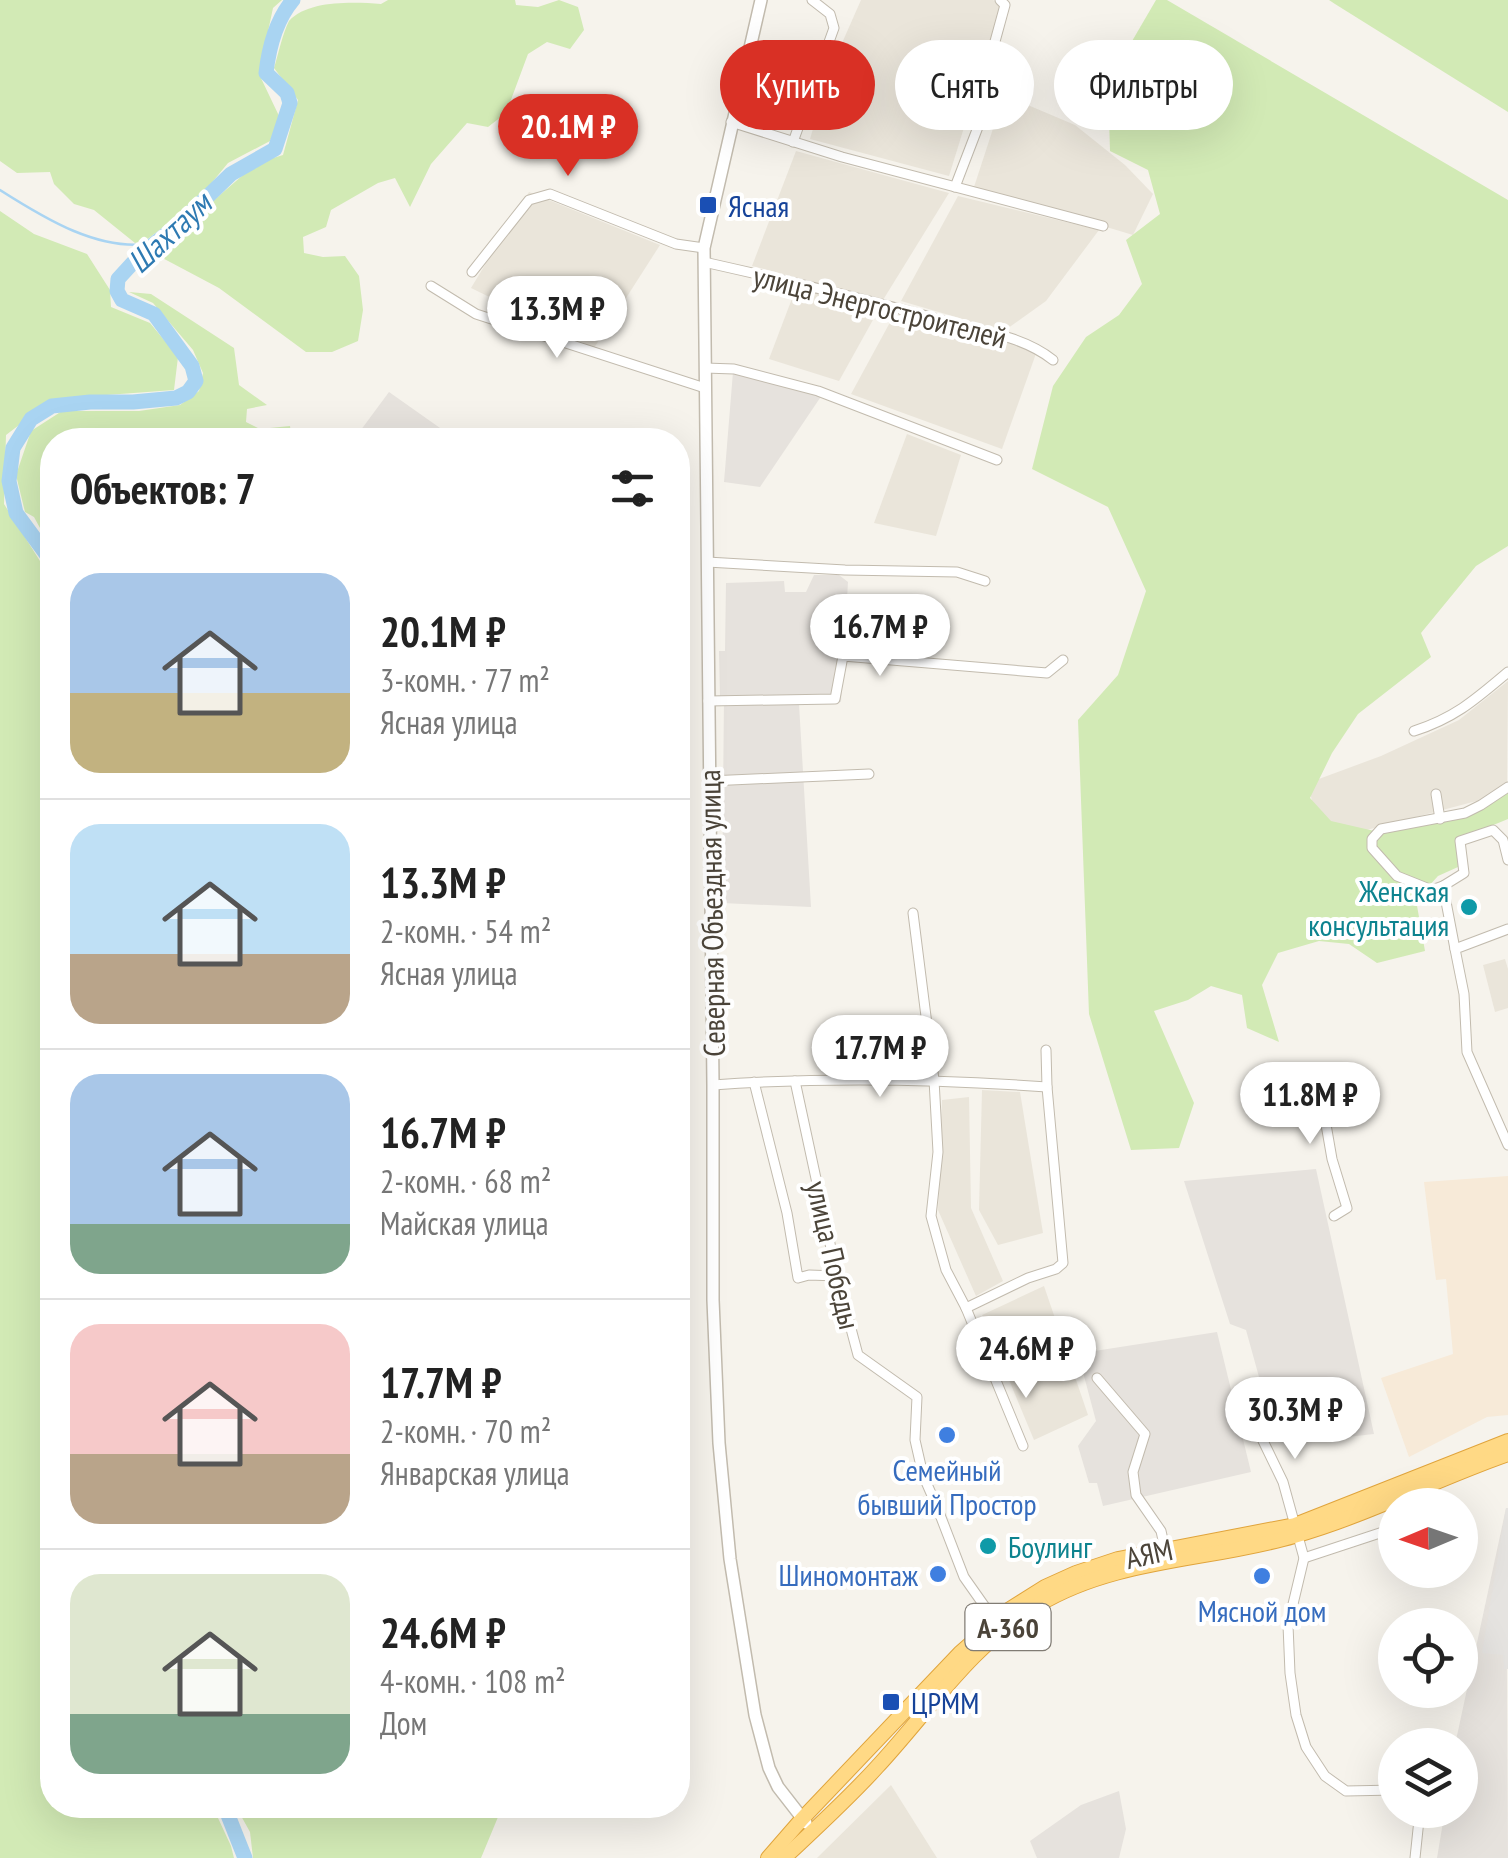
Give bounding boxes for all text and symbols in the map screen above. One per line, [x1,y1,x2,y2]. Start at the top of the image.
chip: Купить [720,40,875,130]
chip: Снять [895,40,1034,130]
chip: Фильтры [1054,40,1233,130]
pin: 20.1M ₽ [476,94,660,179]
text: 20.1M ₽ [520,105,616,147]
water label: Шахтаум [118,181,222,282]
place label: Ясная [728,186,789,225]
marker: Ясная [697,194,719,216]
street label: улица Энергостроителей [749,256,1011,356]
pin: 13.3M ₽ [465,276,649,361]
text: 13.3M ₽ [509,287,605,329]
text: Объектов: 7 [70,461,256,516]
icon: filters [605,461,660,516]
pin: 16.7M ₽ [788,594,972,679]
text: 20.1M ₽ [380,604,506,659]
text: 16.7M ₽ [832,605,928,647]
icon: home [150,613,270,733]
text: 3-комн. · 77 m² [380,659,550,701]
text: Ясная улица [380,701,517,743]
street label: Северная Объездная улица [689,769,733,1057]
text: 13.3M ₽ [380,855,506,910]
icon: home [150,864,270,984]
place label: Женская консультация [1308,871,1449,944]
marker: Женская консультация [1458,896,1480,918]
text: 2-комн. · 54 m² [380,910,551,952]
text: Ясная улица [380,952,517,994]
pin: 17.7M ₽ [788,1015,972,1100]
text: 17.7M ₽ [834,1026,926,1068]
pin: 11.8M ₽ [1218,1062,1402,1147]
text: 11.8M ₽ [1262,1073,1358,1115]
text: 16.7M ₽ [380,1105,506,1160]
icon: home [150,1114,270,1234]
text: 2-комн. · 68 m² [380,1160,551,1202]
street label: улица Победы [798,1177,870,1333]
text: Майская улица [380,1202,548,1244]
pin: 24.6M ₽ [934,1316,1118,1401]
text: 24.6M ₽ [978,1327,1074,1369]
text: 17.7M ₽ [380,1355,502,1410]
icon: home [150,1364,270,1484]
pin: 30.3M ₽ [1203,1377,1387,1462]
text: 30.3M ₽ [1247,1388,1343,1430]
text: 2-комн. · 70 m² [380,1410,551,1452]
marker: Семейный бывший Простор [936,1424,958,1446]
place label: Семейный бывший Простор [857,1450,1037,1523]
text: Январская улица [380,1452,569,1494]
north arrow [1378,1488,1478,1588]
map controls [1378,1488,1478,1828]
place label: Боулинг [1008,1527,1092,1566]
street label: АЯМ [1122,1529,1176,1577]
marker: Боулинг [977,1535,999,1557]
place label: Шиномонтаж [779,1555,919,1594]
marker: Шиномонтаж [927,1563,949,1585]
marker: Мясной дом [1251,1565,1273,1587]
place label: Мясной дом [1198,1591,1326,1630]
road number: А-360 [966,1604,1050,1650]
text: 24.6M ₽ [380,1605,506,1660]
button: locate [1378,1608,1478,1708]
icon: home [150,1614,270,1734]
text: 4-комн. · 108 m² [380,1660,566,1702]
place label: ЦРММ [911,1683,979,1722]
marker: ЦРММ [880,1691,902,1713]
text: Дом [380,1702,427,1744]
button: layers [1378,1728,1478,1828]

